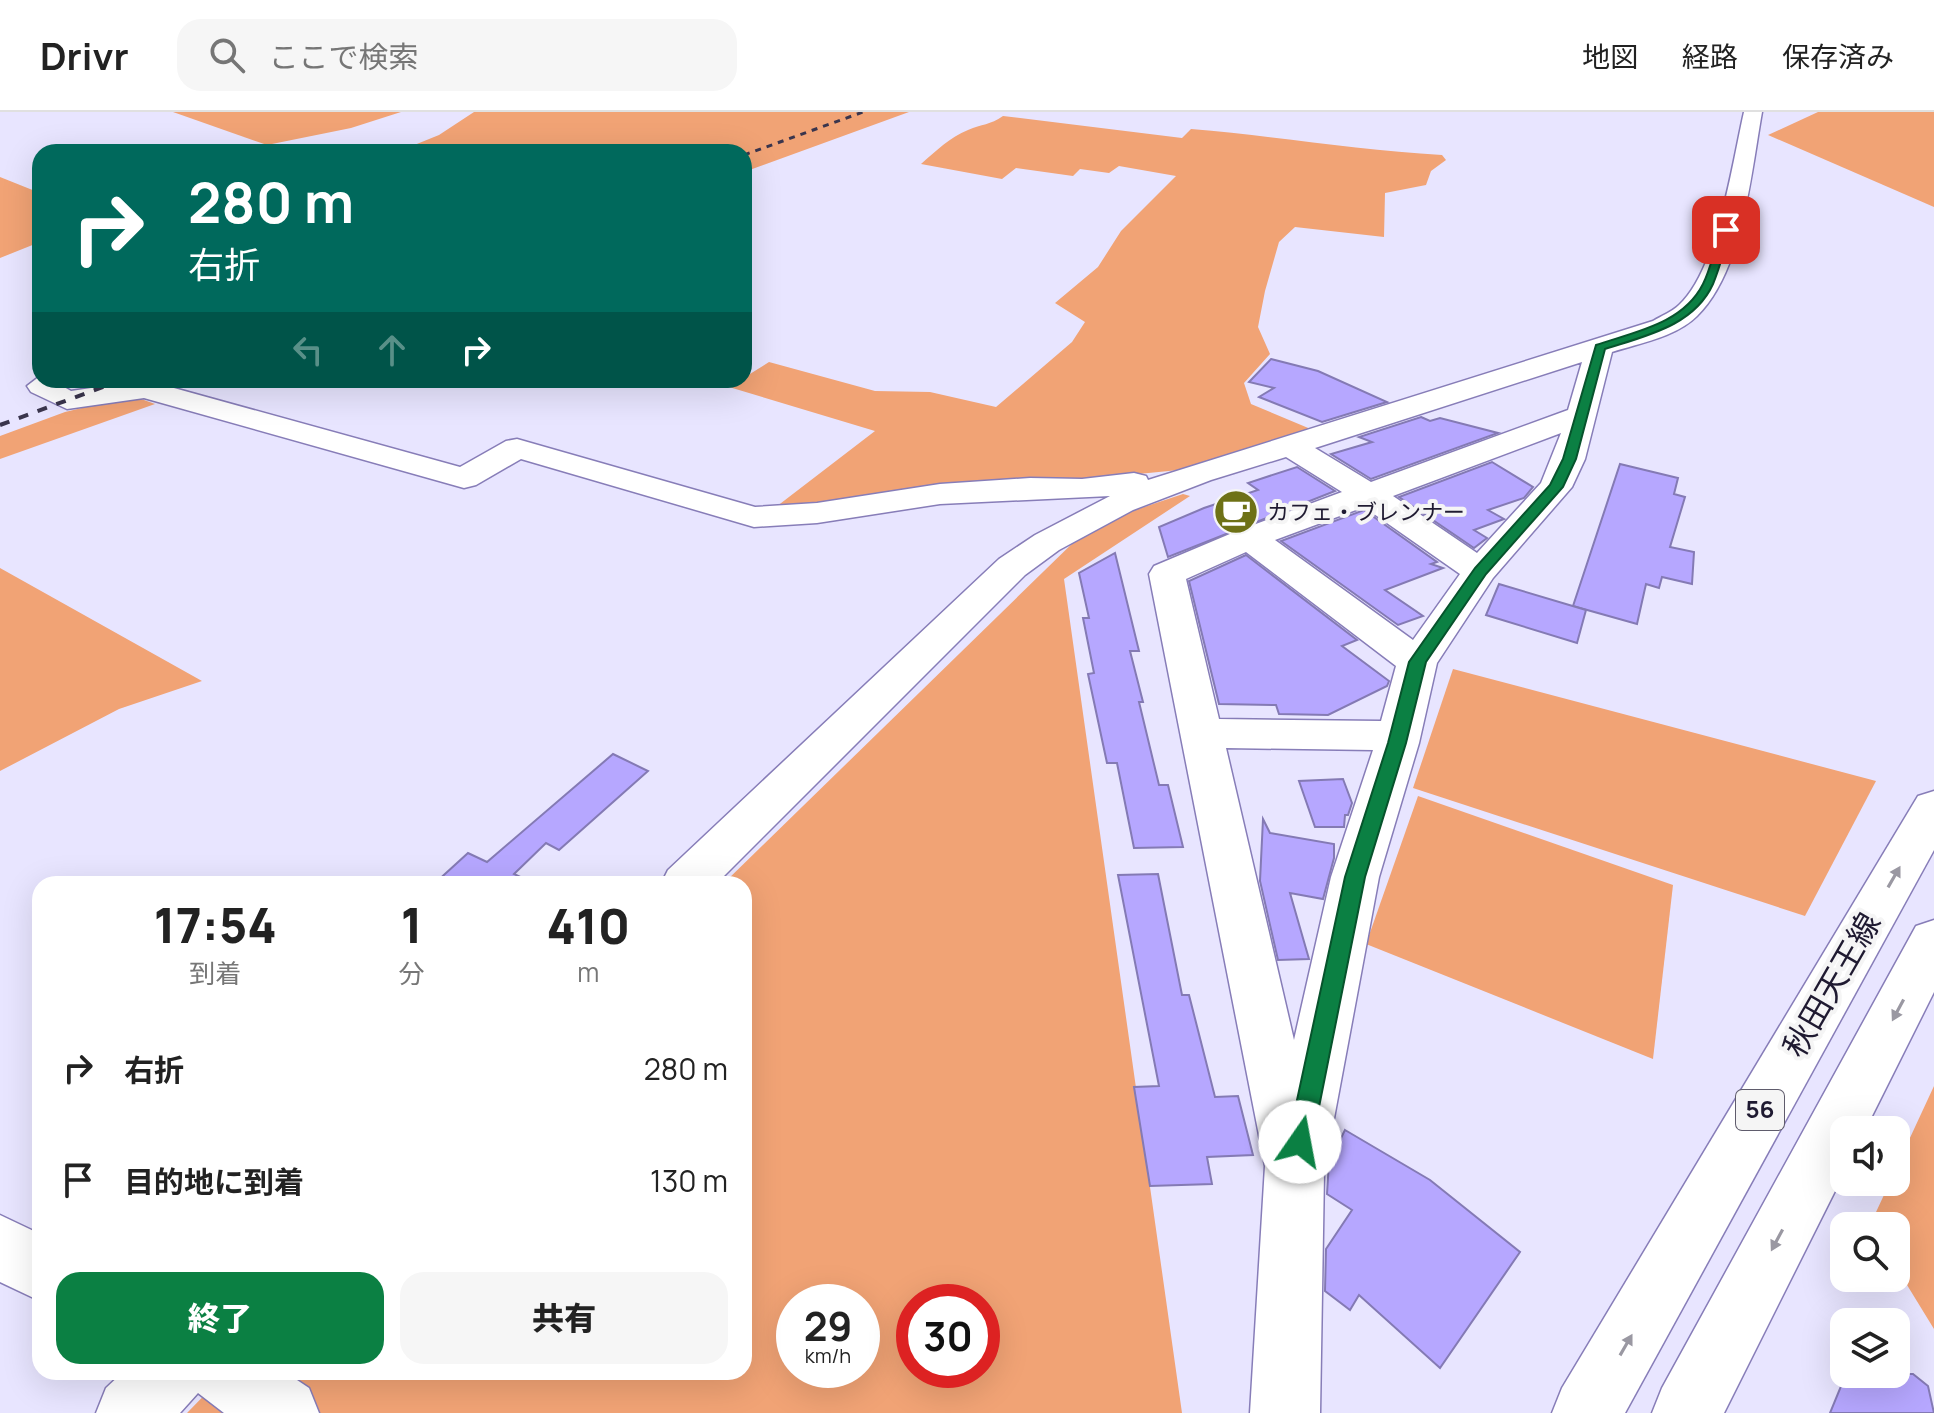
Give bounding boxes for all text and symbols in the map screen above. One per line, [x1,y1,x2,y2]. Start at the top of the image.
search box [177,19,737,91]
text: Drivr [40,29,129,81]
icon: search [205,33,249,77]
text: ここで検索 [269,36,419,77]
text: 地図 [1582,37,1638,75]
text: 経路 [1682,37,1738,75]
text: 保存済み [1782,37,1894,75]
text: 280 m [188,163,354,240]
icon: right [56,176,160,280]
pin [1692,196,1760,264]
icon: arrive [1704,208,1748,252]
text: 右折 [188,240,260,289]
icon: left [286,328,330,372]
icon: ahead [370,328,414,372]
icon: right [454,328,498,372]
cafe icon: カフェ・ブレンナー [1212,488,1260,536]
place label: カフェ・ブレンナー [1267,497,1465,527]
one-way arrow [1887,866,1901,888]
text: 17:54 [154,892,277,957]
text: 1 [401,892,422,957]
text: 410 [546,893,630,958]
street label: 秋田天王線 [1772,904,1890,1065]
text: m [577,954,599,990]
text: 到着 [189,955,241,991]
text: 分 [399,955,425,991]
one-way arrow [1891,999,1905,1021]
icon: right [56,1046,100,1090]
text: 280 m [644,1048,728,1089]
text: 右折 [124,1049,184,1090]
road number: 56 [1736,1090,1784,1130]
position arrow [1258,1100,1342,1184]
map controls [1830,1116,1910,1388]
button: sound [1830,1116,1910,1196]
icon: arrive [56,1158,100,1202]
text: 130 m [650,1160,728,1201]
text: 目的地に到着 [124,1161,304,1202]
button: search [1830,1212,1910,1292]
one-way arrow [1771,1229,1784,1252]
button: 終了 [56,1272,384,1364]
button: 共有 [400,1272,728,1364]
speed limit sign: 30 [896,1284,1000,1388]
text: 29 [804,1298,852,1353]
button: layers [1830,1308,1910,1388]
one-way arrow [1619,1334,1633,1356]
text: km/h [805,1342,851,1369]

